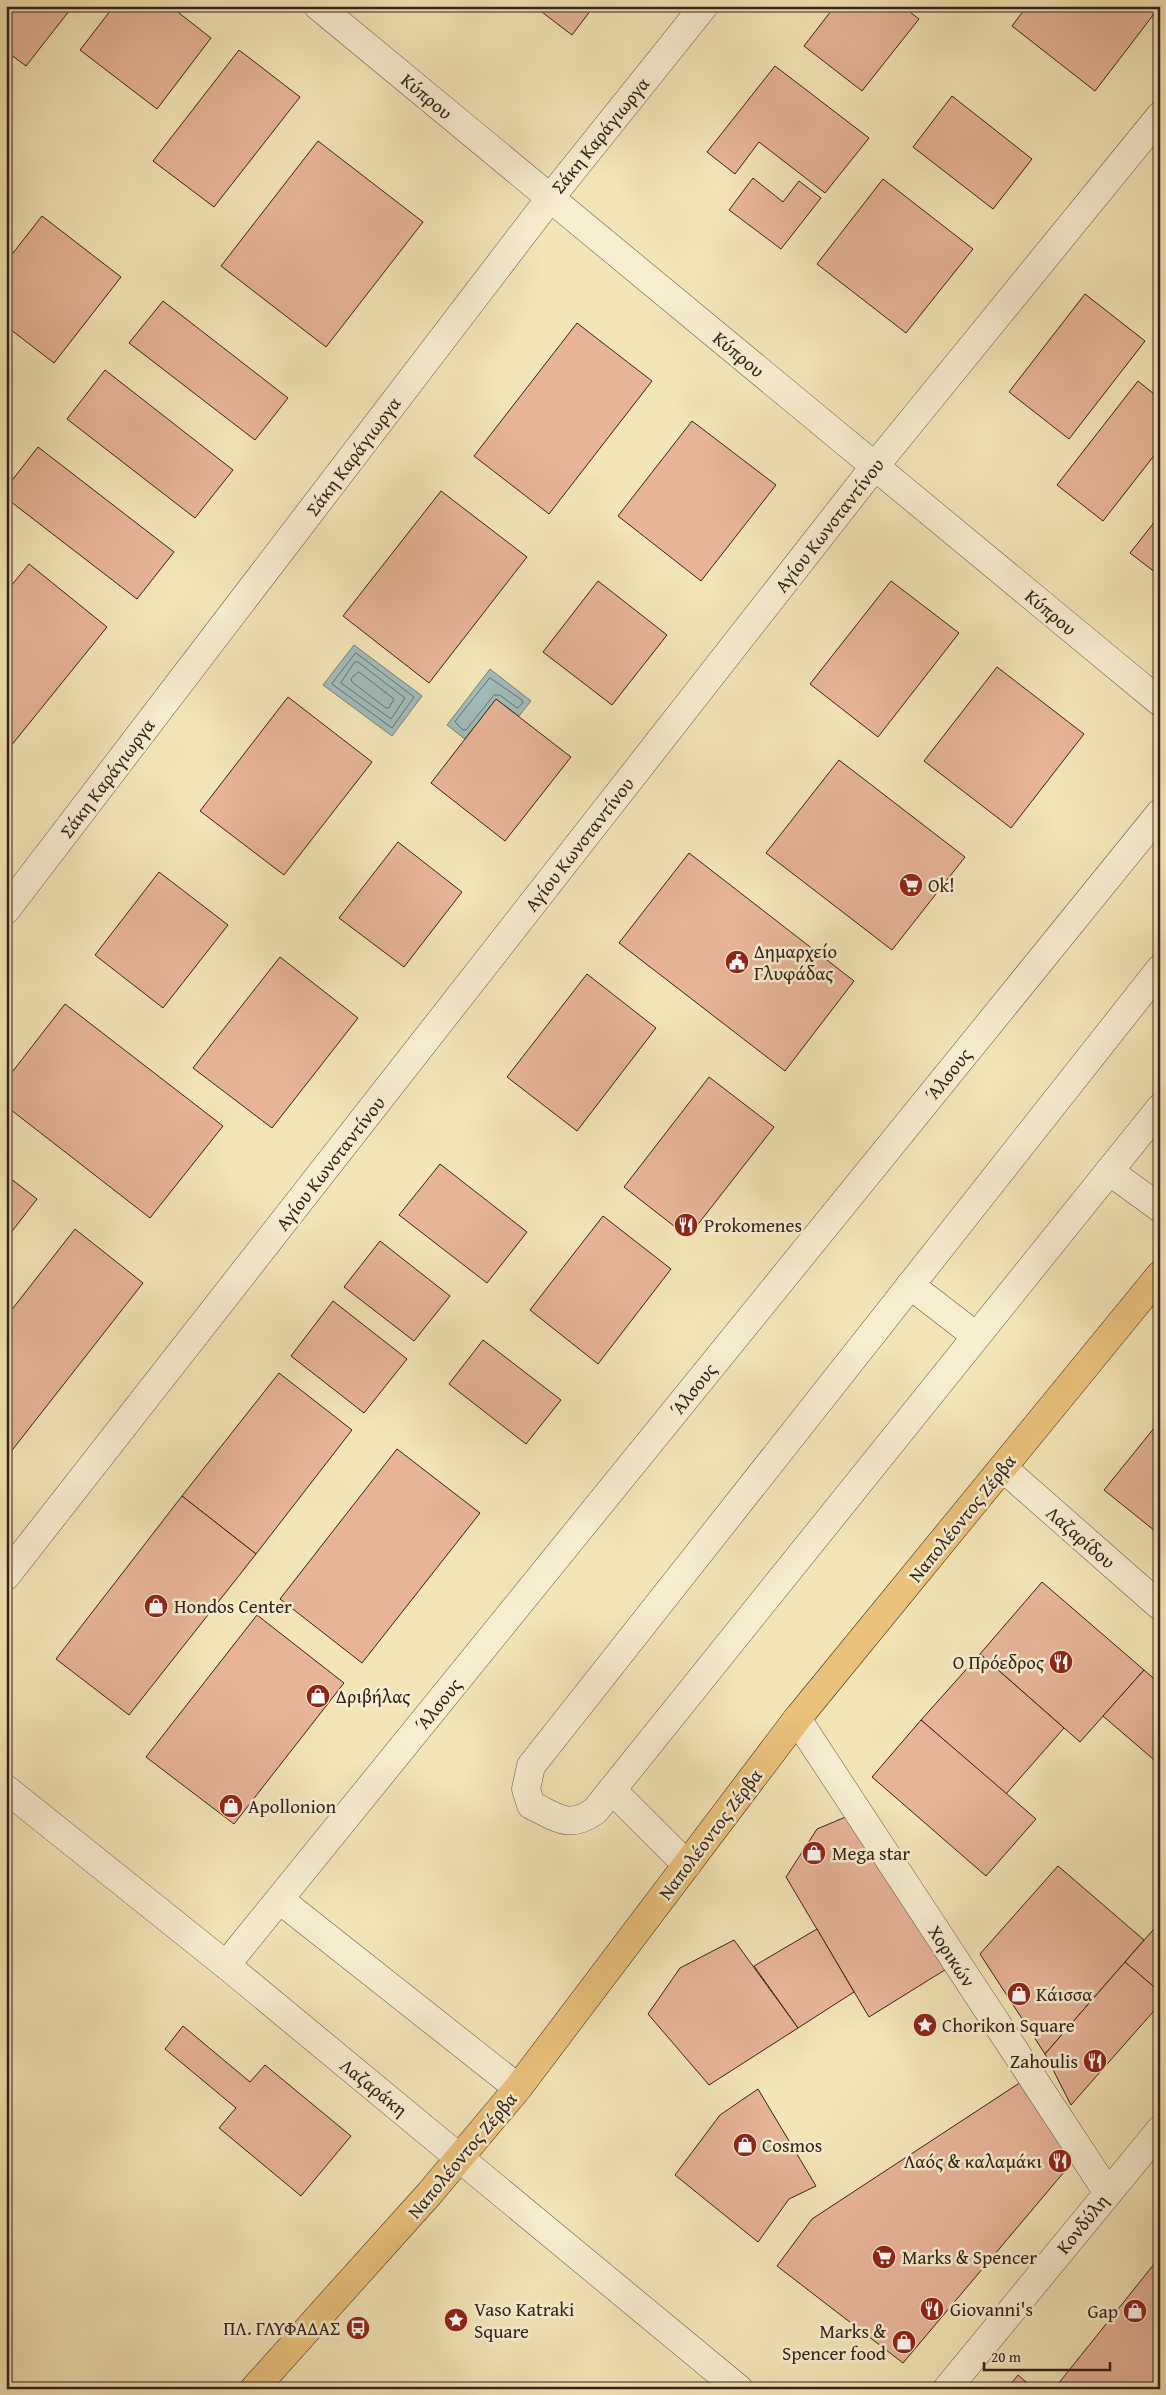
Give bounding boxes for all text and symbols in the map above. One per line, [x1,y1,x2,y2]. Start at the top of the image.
street label: Κύπρου [395,66,459,126]
street label: Σάκη Καράγιωργα [544,71,656,199]
street label: Κύπρου [707,324,771,384]
street label: Σάκη Καράγιωργα [299,390,407,522]
street label: Αγίου Κωνσταντίνου [767,452,891,598]
street label: Κύπρου [1019,582,1083,642]
street label: Σάκη Καράγιωργα [53,712,161,844]
street label: Αγίου Κωνσταντίνου [517,771,641,917]
place label: Ok! [928,871,955,899]
supermarket icon: Ok! [898,872,924,898]
place label: Δημαρχείο Γλυφάδας [754,937,837,987]
public building icon: Δημαρχείο Γλυφάδας [724,949,750,975]
street label: Άλσους [918,1042,978,1106]
street label: Αγίου Κωνσταντίνου [268,1090,392,1236]
place label: Prokomenes [704,1211,802,1239]
restaurant icon: Prokomenes [673,1212,699,1238]
street label: Άλσους [663,1357,723,1421]
street label: Ναπολέοντος Ζέρβα [901,1448,1023,1588]
street label: Λαζαρίδου [1040,1499,1122,1575]
place label: Hondos Center [174,1592,292,1620]
shop icon: Hondos Center [143,1593,169,1619]
place label: Ο Πρόεδρος [953,1648,1044,1676]
restaurant icon: Ο Πρόεδρος [1048,1649,1074,1675]
street label: Άλσους [408,1672,468,1736]
place label: Δριβήλας [336,1682,410,1710]
shop icon: Δριβήλας [305,1683,331,1709]
street label: Ναπολέοντος Ζέρβα [651,1763,769,1905]
place label: Apollonion [248,1792,337,1820]
shop icon: Apollonion [218,1793,244,1819]
place label: Mega star [832,1839,910,1867]
shop icon: Mega star [801,1840,827,1866]
street label: Χορικών [921,1919,983,1993]
place label: Κάισσα [1036,1980,1093,2008]
shop icon: Κάισσα [1006,1981,1032,2007]
place label: Chorikon Square [942,2011,1075,2039]
place icon: Chorikon Square [912,2012,938,2038]
place label: Zahoulis [1010,2047,1078,2075]
restaurant icon: Zahoulis [1082,2048,1108,2074]
street label: Λαζαράκη [334,2051,414,2123]
street label: Ναπολέοντος Ζέρβα [401,2086,523,2224]
place label: Cosmos [762,2131,822,2159]
shop icon: Cosmos [732,2132,758,2158]
place label: Λαός & καλαμάκι [904,2147,1042,2175]
restaurant icon: Λαός & καλαμάκι [1047,2148,1073,2174]
street label: Κονδύλη [1049,2188,1115,2260]
place label: Marks & Spencer [902,2243,1037,2271]
supermarket icon: Marks & Spencer [871,2244,897,2270]
place label: Vaso Katraki Square [474,2295,574,2345]
place label: Giovanni's [950,2295,1033,2323]
restaurant icon: Giovanni's [919,2296,945,2322]
place label: Gap [1088,2297,1118,2325]
shop icon: Gap [1122,2298,1148,2324]
place icon: Vaso Katraki Square [443,2307,469,2333]
place label: ΠΛ. ΓΛΥΦΑΔΑΣ [223,2314,340,2342]
bus stop icon: ΠΛ. ΓΛΥΦΑΔΑΣ [345,2315,371,2341]
place label: Marks & Spencer food [782,2317,887,2367]
shop icon: Marks & Spencer food [891,2329,917,2355]
scale bar [984,2340,1110,2372]
text: 20 m [991,2346,1022,2367]

